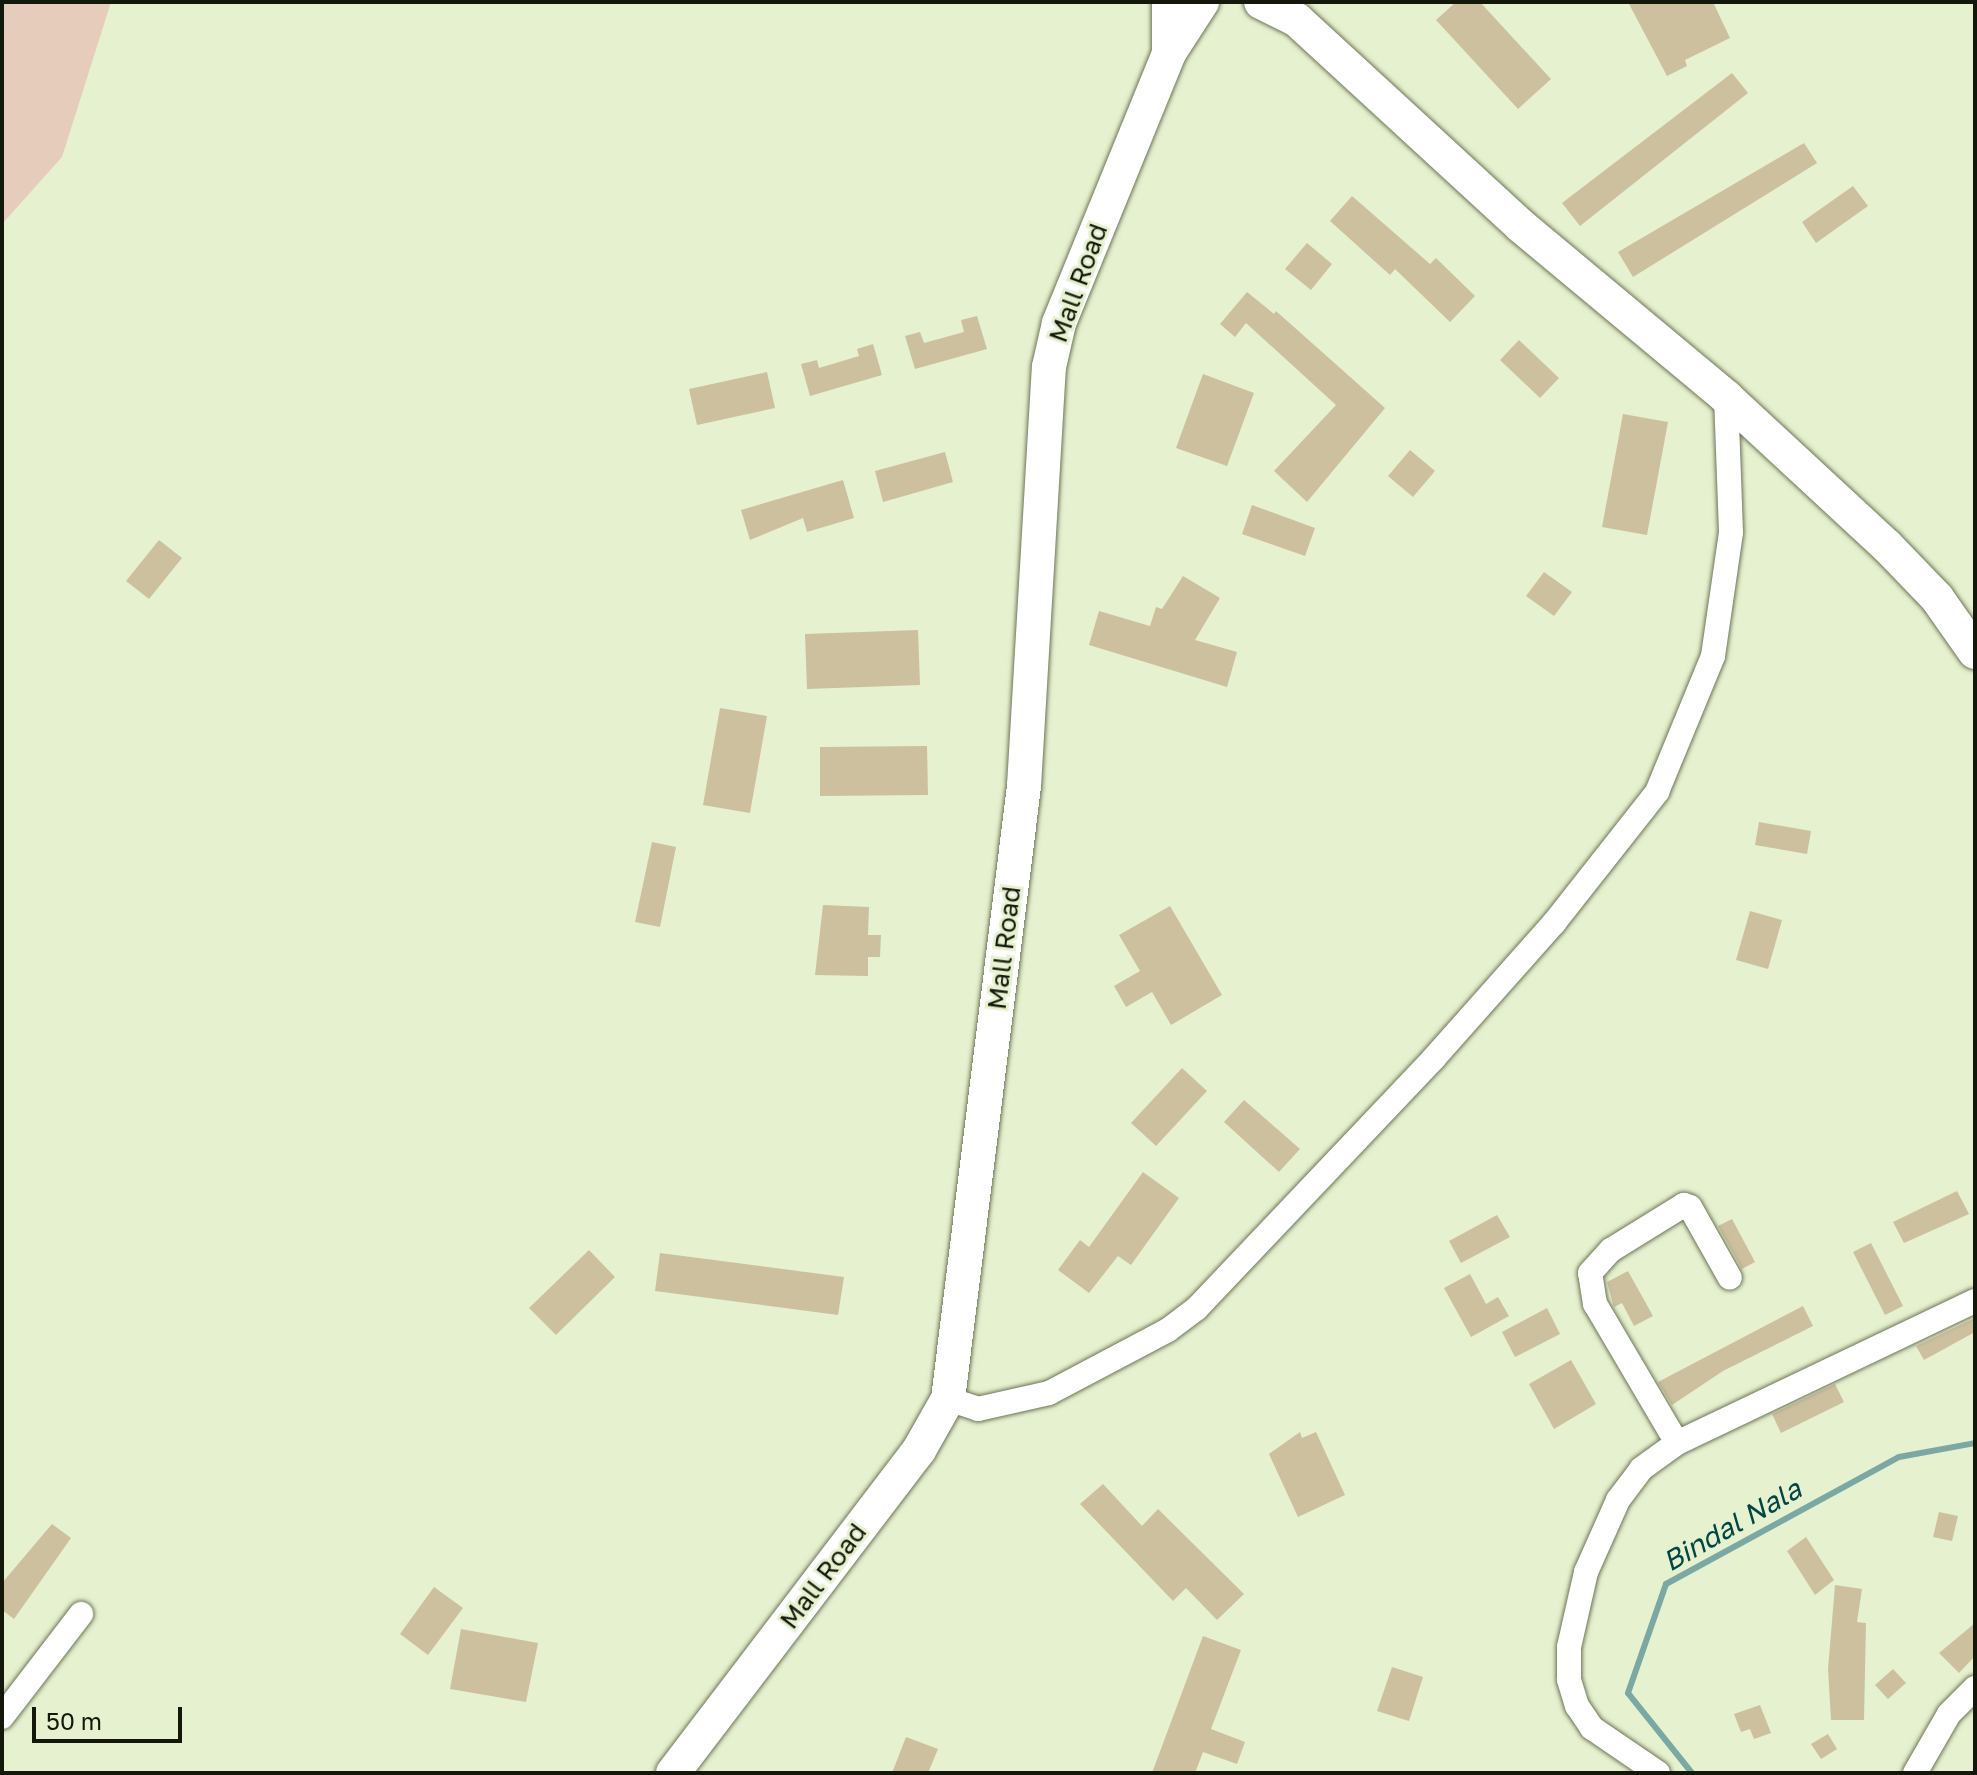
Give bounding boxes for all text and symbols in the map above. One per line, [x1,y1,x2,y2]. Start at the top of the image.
street label: Mall Road [1042,219,1114,347]
street label: Mall Road [981,885,1027,1011]
water label: Bindal Nala [1657,1472,1807,1578]
street label: Mall Road [773,1517,873,1635]
scale bar [36,1691,186,1741]
text: 50 m [46,1706,102,1735]

